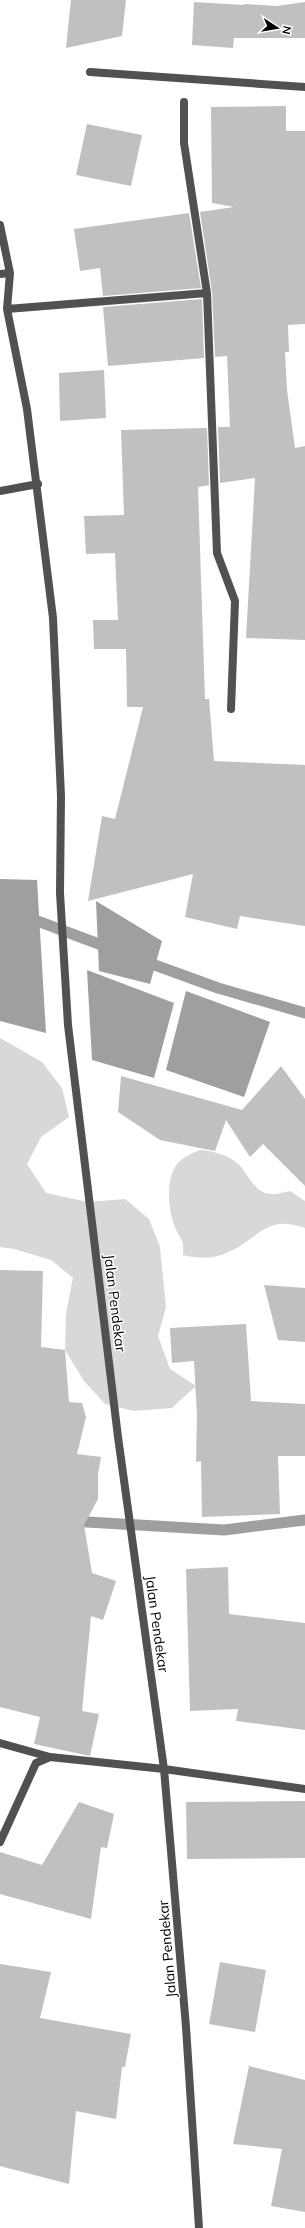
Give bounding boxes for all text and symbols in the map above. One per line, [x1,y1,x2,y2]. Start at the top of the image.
north arrow [257,8,297,48]
text: N [279,25,294,36]
street label: Jalan Pendekar [100,1253,130,1354]
street label: Jalan Pendekar [141,1574,173,1675]
street label: Jalan Pendekar [154,1899,180,1999]

